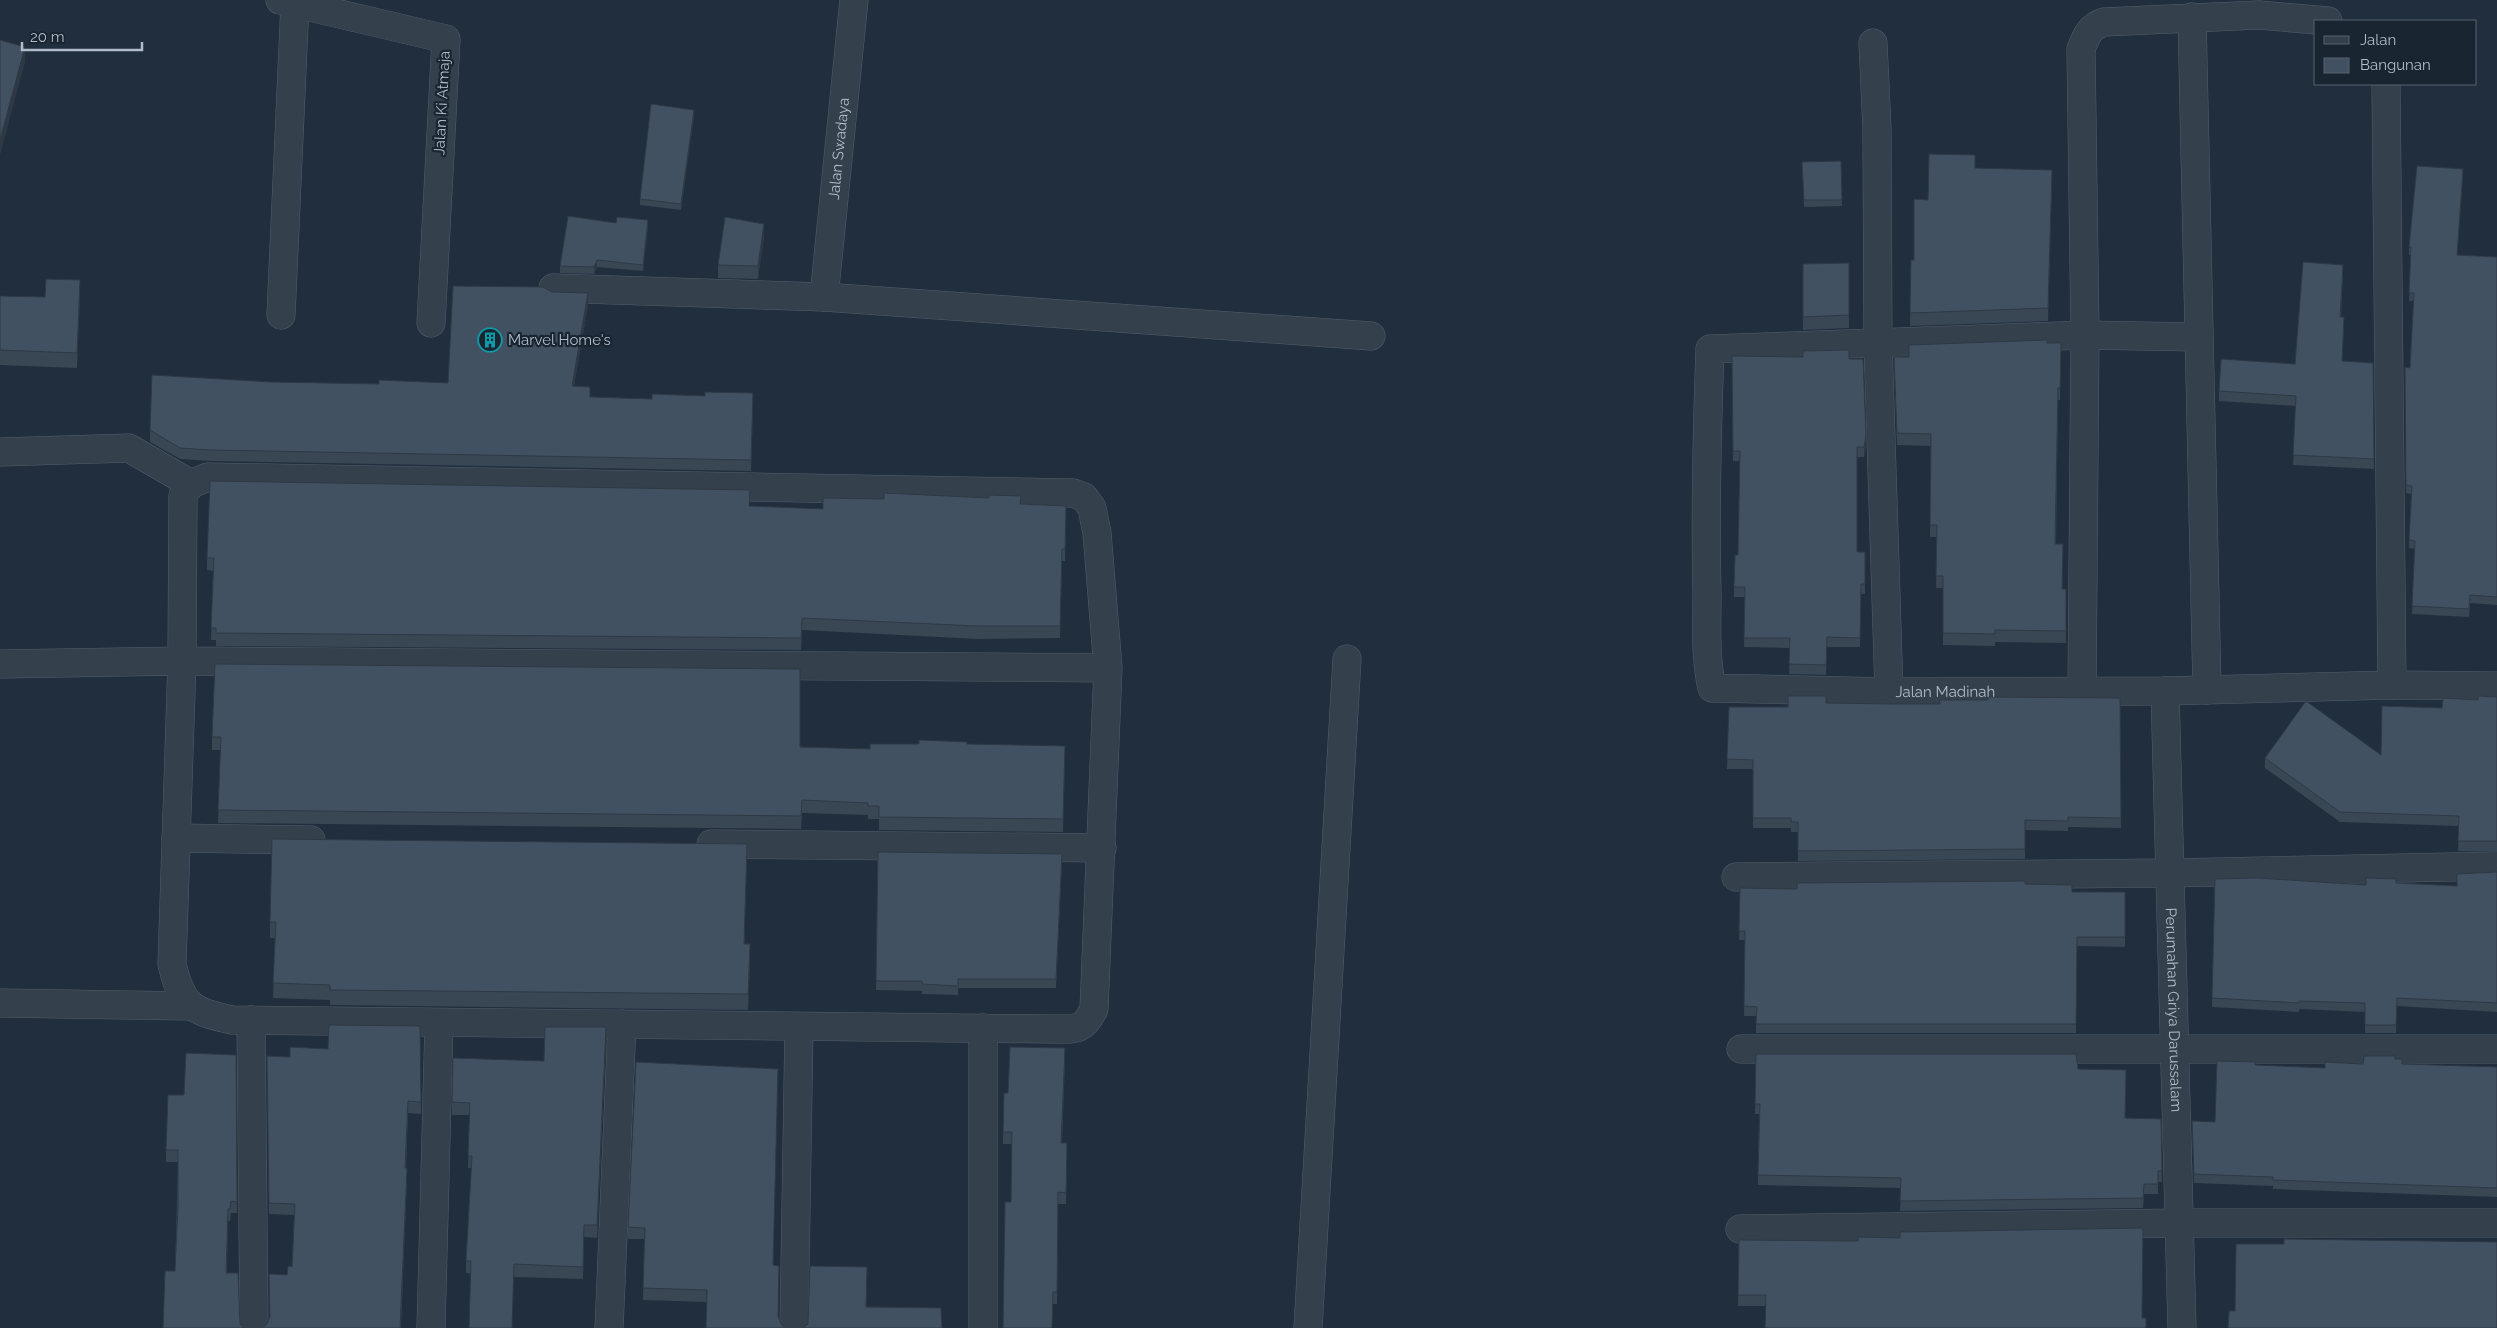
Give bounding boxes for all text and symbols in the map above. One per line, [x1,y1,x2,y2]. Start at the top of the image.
scale bar [22,20,142,52]
legend [2314,20,2477,85]
text: 20 m [30,28,65,46]
text: Jalan [2360,31,2396,49]
street label: Jalan Ki Atmaja [430,50,454,156]
text: Bangunan [2360,56,2431,74]
street label: Jalan Swadaya [825,97,853,201]
building icon: Marvel Home's [477,327,503,353]
place label: Marvel Home's [508,331,611,349]
street label: Jalan Madinah [1895,683,1995,701]
street label: Perumahan Griya Darussalam [2162,907,2185,1112]

